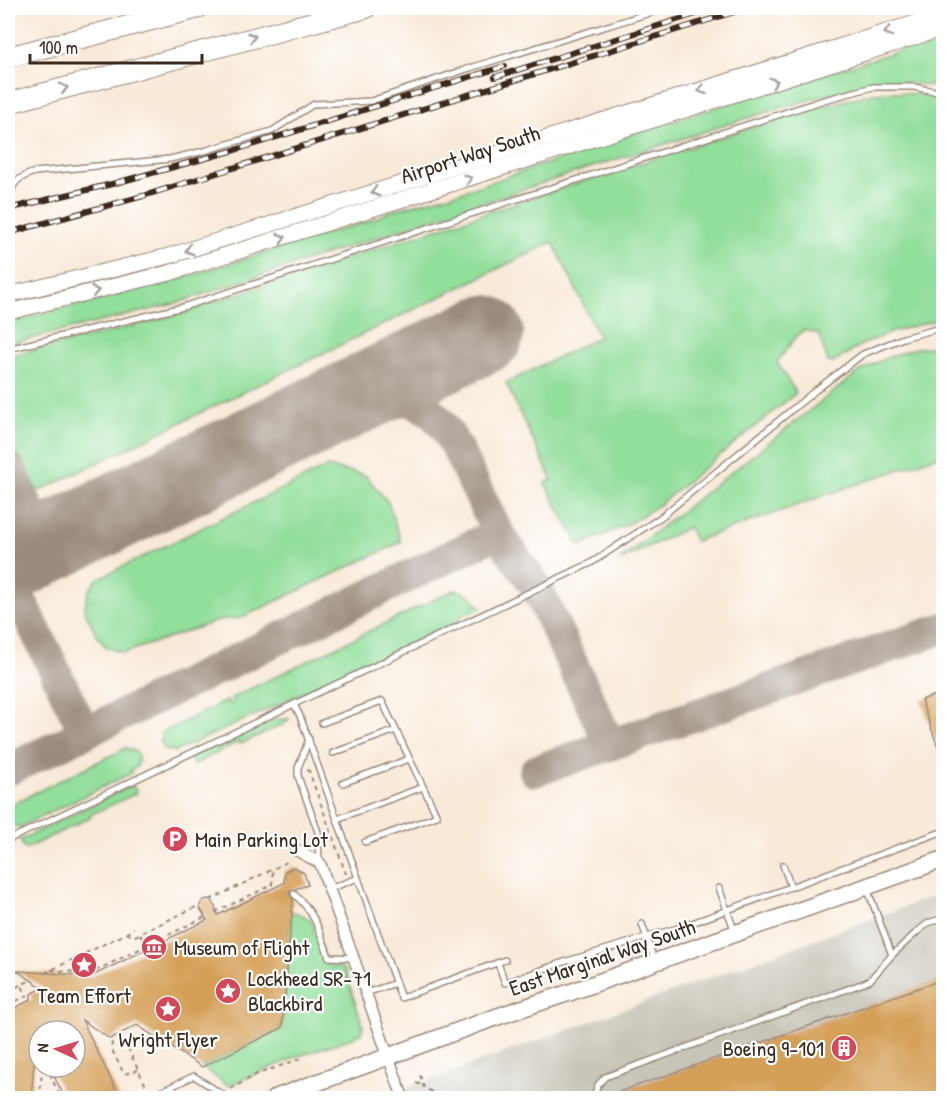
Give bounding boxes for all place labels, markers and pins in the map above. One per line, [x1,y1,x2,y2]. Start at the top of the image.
parking icon: Main Parking Lot [160,824,190,854]
place label: Main Parking Lot [195,824,328,854]
museum icon: Museum of Flight [139,932,169,962]
place label: Museum of Flight [174,932,310,962]
place icon: Team Effort [69,950,99,980]
place label: Lockheed SR-71 Blackbird [248,963,371,1018]
place icon: Lockheed SR-71 Blackbird [213,976,243,1006]
place label: Team Effort [37,980,131,1010]
place icon: Wright Flyer [153,994,183,1024]
place label: Wright Flyer [118,1024,218,1054]
place label: Boeing 9-101 [723,1033,824,1063]
building icon: Boeing 9-101 [829,1033,859,1063]

